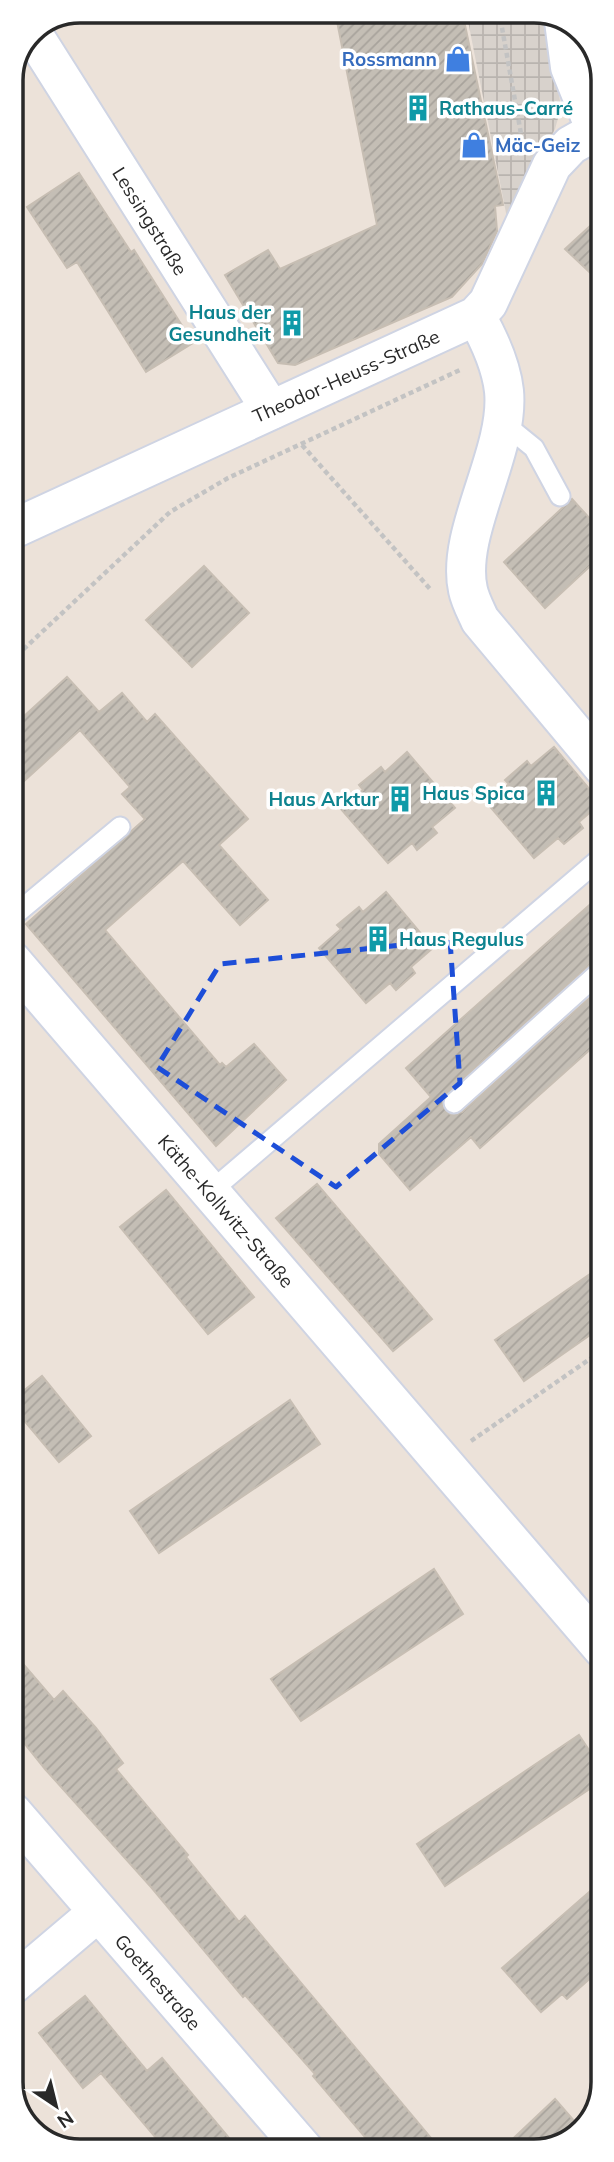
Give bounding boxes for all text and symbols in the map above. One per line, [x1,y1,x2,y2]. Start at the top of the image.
shop icon: Rossmann [443,44,473,74]
place label: Rossmann [342,47,437,71]
building icon: Rathaus-Carré [403,93,433,123]
place label: Rathaus-Carré [439,96,573,120]
shop icon: Mäc-Geiz [459,130,489,160]
place label: Mäc-Geiz [495,133,580,157]
street label: Lessingstraße [107,162,193,280]
place label: Haus der Gesundheit [168,300,272,346]
building icon: Haus der Gesundheit [277,308,307,338]
street label: Theodor-Heuss-Straße [249,324,443,428]
building icon: Haus Spica [531,778,561,808]
place label: Haus Spica [422,781,525,805]
building icon: Haus Arktur [385,784,415,814]
place label: Haus Arktur [269,787,380,811]
building icon: Haus Regulus [363,924,393,954]
place label: Haus Regulus [399,927,524,951]
street label: Käthe-Kollwitz-Straße [153,1129,299,1293]
street label: Goethestraße [110,1929,206,2035]
north arrow [21,2071,91,2141]
text: N [53,2106,79,2134]

